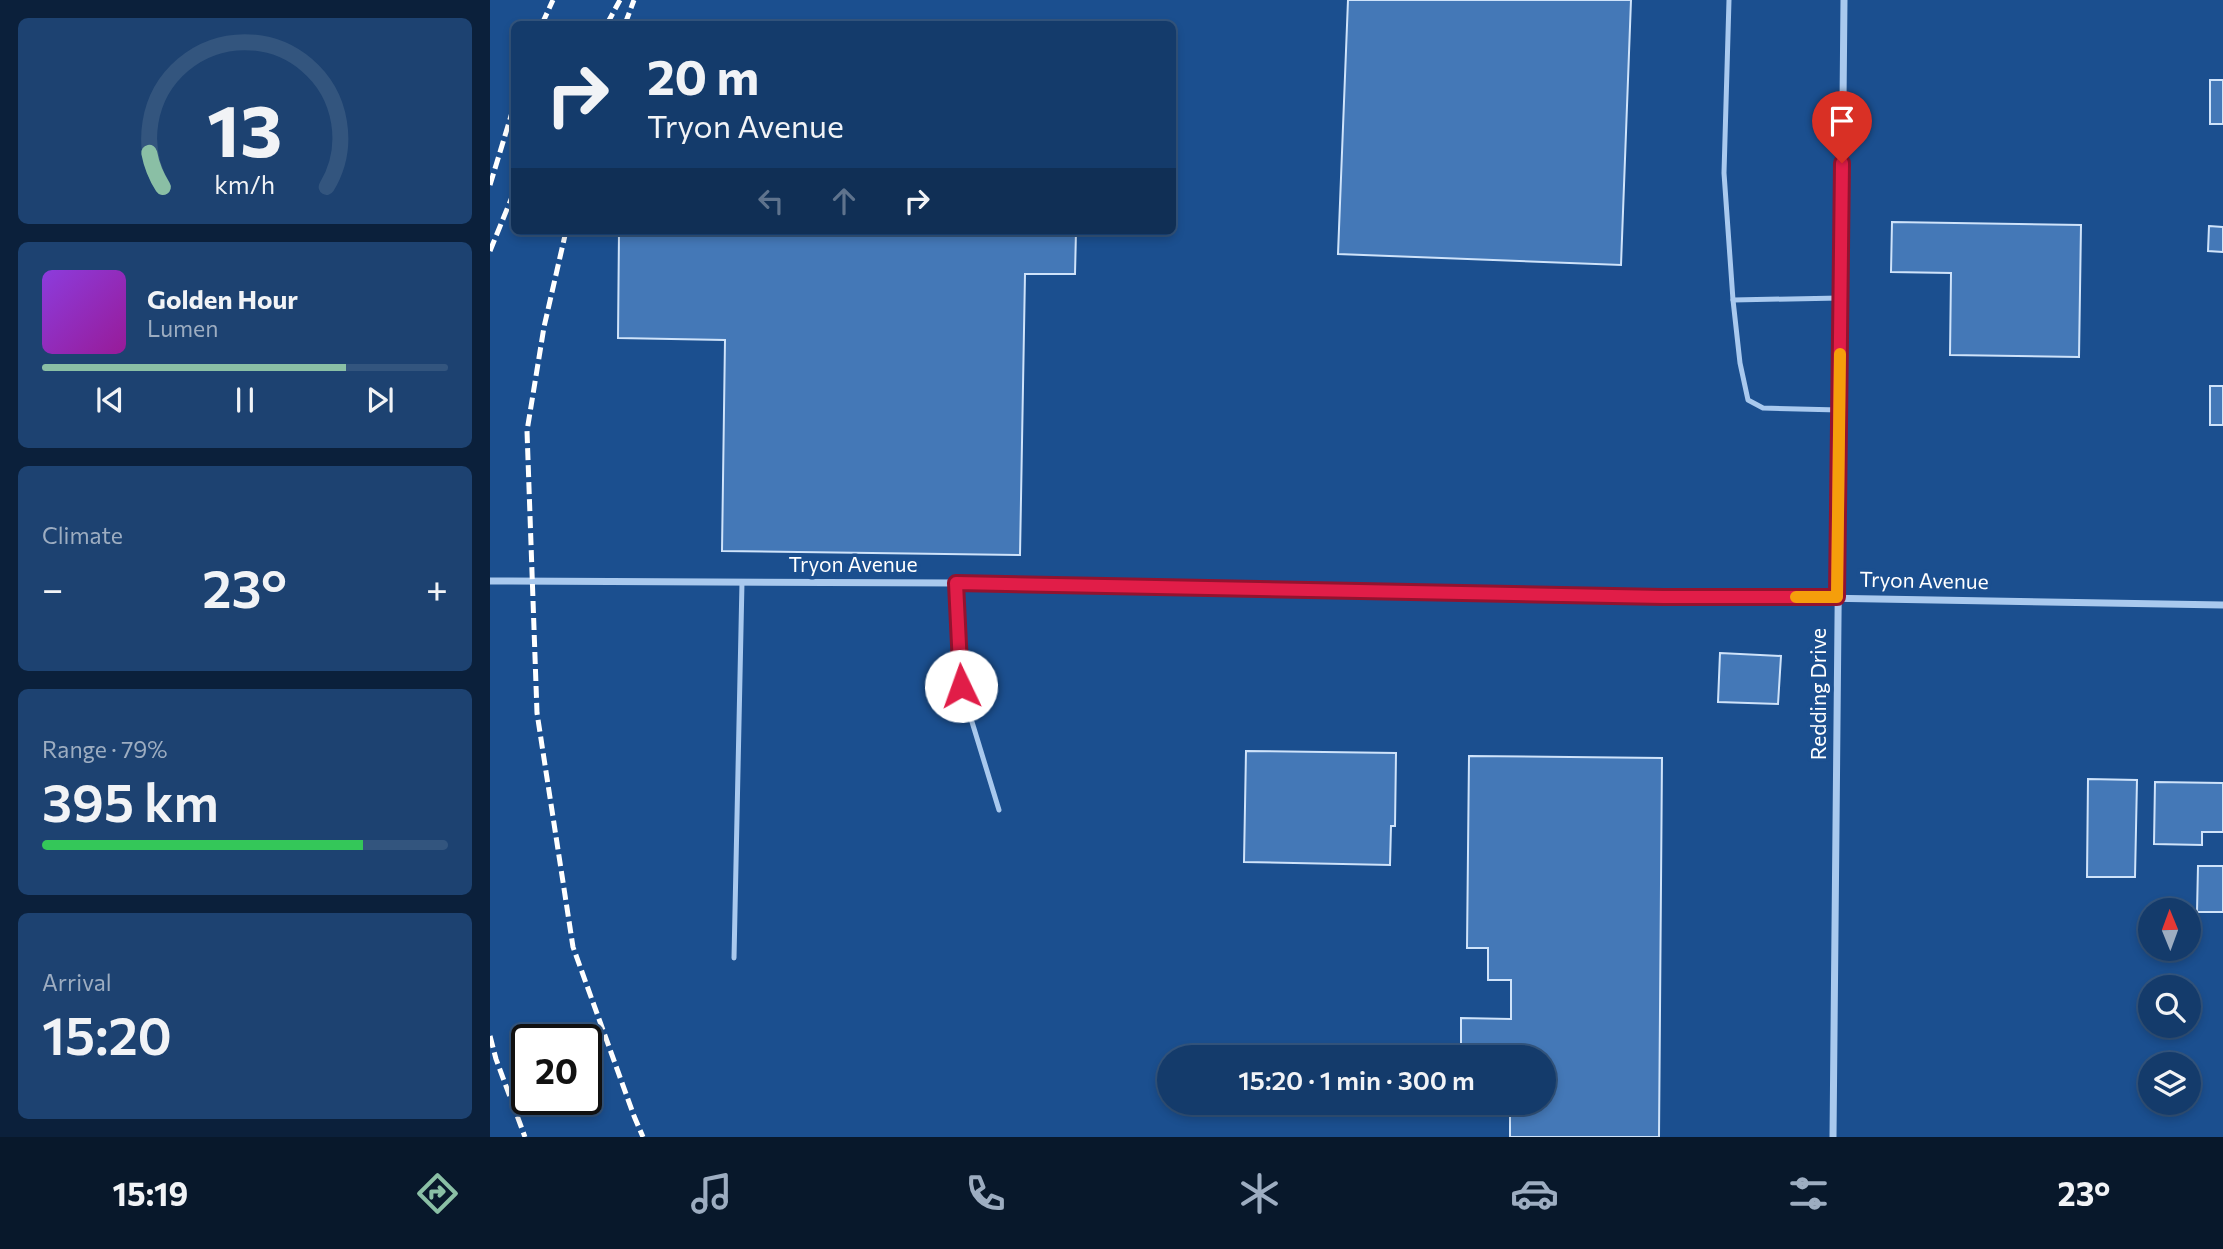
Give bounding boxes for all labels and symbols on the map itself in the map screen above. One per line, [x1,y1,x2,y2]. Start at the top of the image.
pin [1812,91,1872,163]
street label: Tryon Avenue [788,551,918,576]
street label: Tryon Avenue [1859,566,1989,593]
street label: Redding Drive [1805,628,1830,760]
position arrow [924,649,998,723]
north arrow [2138,898,2202,961]
speed limit sign: 20 [511,1024,602,1115]

